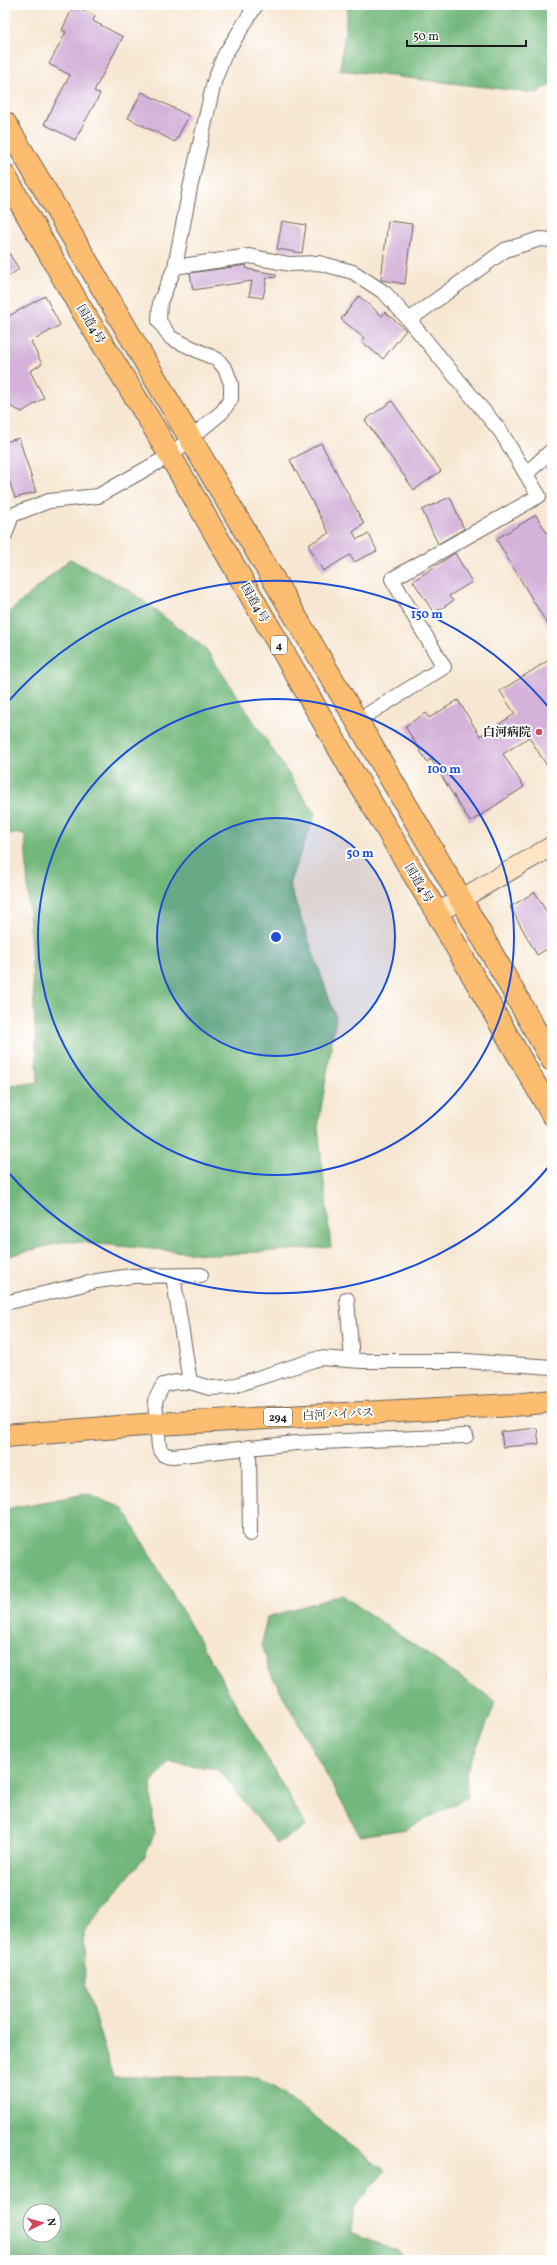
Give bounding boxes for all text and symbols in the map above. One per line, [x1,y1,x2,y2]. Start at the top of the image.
scale bar [407,22,526,48]
text: 50 m [413,29,439,45]
street label: 国道4号 [72,302,108,347]
street label: 国道4号 [236,581,272,626]
text: 150 m [411,607,443,623]
road number: 4 [271,636,287,654]
place label: 白河病院 [483,725,531,741]
marker: 白河病院 [534,727,544,737]
text: 100 m [427,762,461,778]
text: 50 m [346,846,374,862]
street label: 国道4号 [400,861,436,906]
centre of rings [269,930,283,944]
street label: 白河バイパス [302,1405,374,1425]
road number: 294 [264,1408,292,1426]
north arrow [22,2203,62,2243]
text: N [43,2217,58,2227]

